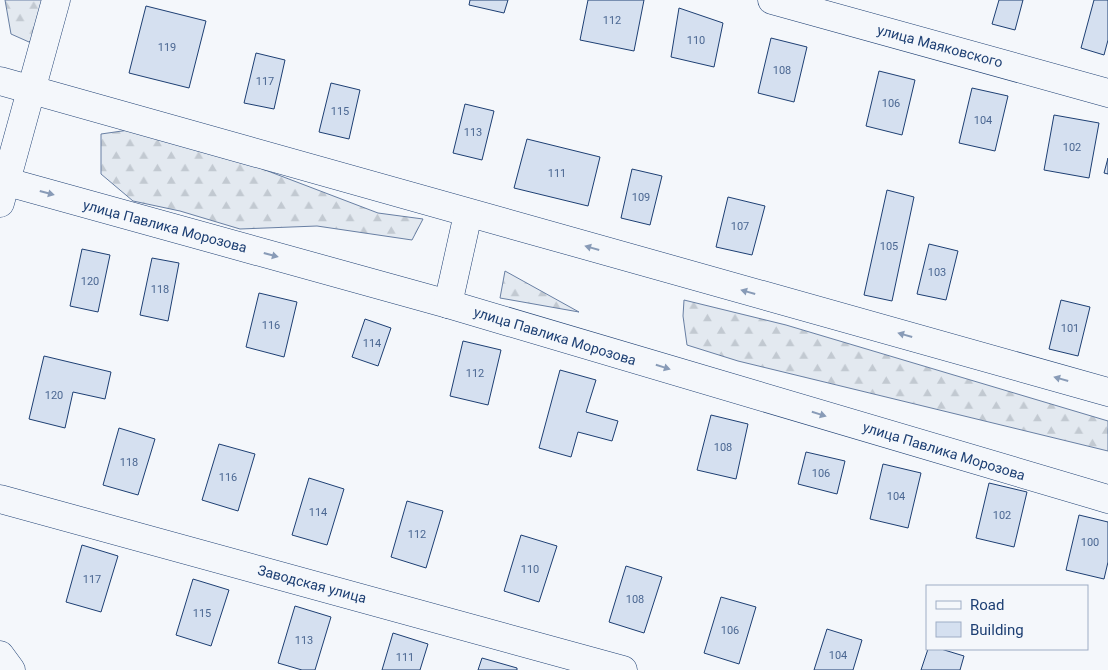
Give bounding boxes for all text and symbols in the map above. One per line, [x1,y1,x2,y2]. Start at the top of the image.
house number: 112 [603,14,621,27]
street label: улица Маяковского [875,22,1005,70]
house number: 110 [687,34,705,47]
house number: 119 [158,41,176,54]
house number: 108 [773,64,791,77]
house number: 117 [256,75,274,88]
house number: 106 [882,97,900,110]
house number: 115 [331,105,349,118]
house number: 104 [974,114,992,127]
house number: 113 [464,126,482,139]
house number: 102 [1063,141,1081,154]
house number: 111 [548,167,566,180]
one-way arrow [40,190,55,198]
house number: 109 [632,191,650,204]
street label: улица Павлика Морозова [81,196,249,256]
house number: 107 [731,220,749,233]
house number: 105 [880,240,898,253]
one-way arrow [584,244,599,252]
one-way arrow [264,251,279,259]
house number: 103 [928,266,946,279]
house number: 120 [81,275,99,288]
house number: 118 [151,283,169,296]
one-way arrow [740,287,755,295]
street label: улица Павлика Морозова [472,304,638,368]
house number: 116 [262,319,280,332]
house number: 101 [1061,322,1079,335]
one-way arrow [897,331,912,339]
house number: 114 [363,337,381,350]
one-way arrow [655,364,670,372]
house number: 112 [466,367,484,380]
one-way arrow [1053,375,1068,383]
house number: 120 [45,389,63,402]
one-way arrow [811,410,826,418]
street label: улица Павлика Морозова [861,419,1027,483]
house number: 108 [714,441,732,454]
house number: 118 [120,456,138,469]
house number: 106 [812,467,830,480]
house number: 116 [219,471,237,484]
house number: 104 [887,490,905,503]
house number: 114 [309,506,327,519]
house number: 102 [993,509,1011,522]
house number: 112 [408,528,426,541]
house number: 100 [1081,536,1099,549]
street label: Заводская улица [256,562,368,606]
house number: 110 [521,563,539,576]
house number: 117 [83,573,101,586]
legend [926,585,1088,650]
house number: 108 [626,593,644,606]
text: Road [970,596,1004,614]
house number: 115 [193,607,211,620]
text: Building [970,621,1024,639]
house number: 106 [721,624,739,637]
house number: 113 [295,634,313,647]
house number: 104 [829,649,847,662]
house number: 111 [396,651,414,664]

